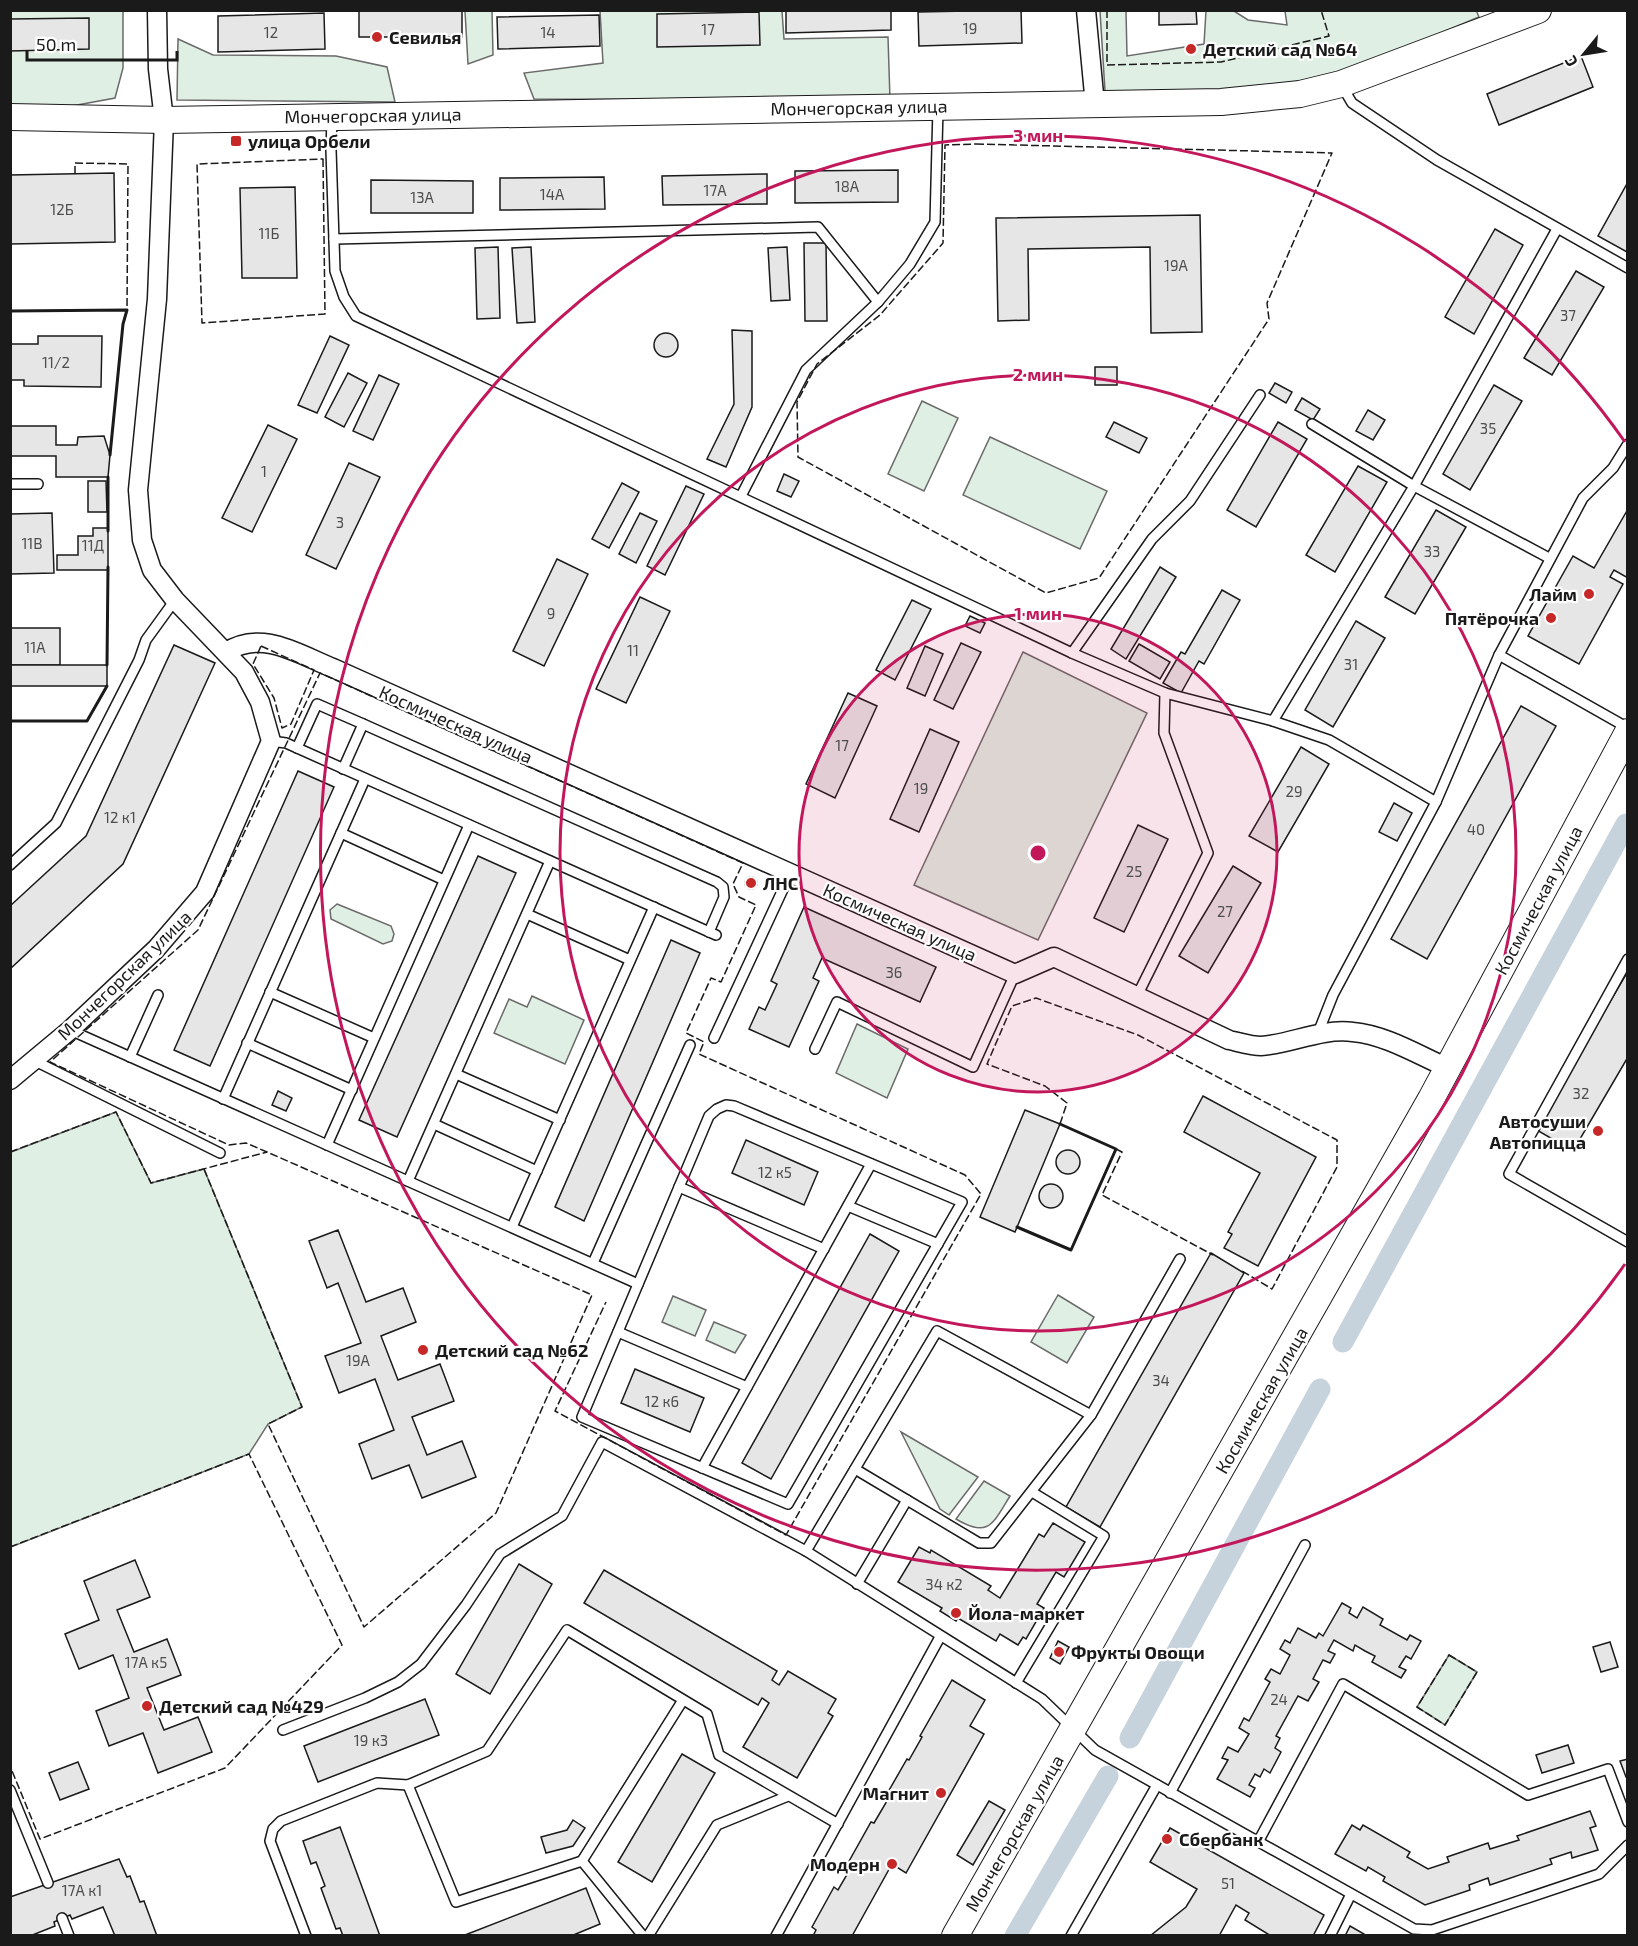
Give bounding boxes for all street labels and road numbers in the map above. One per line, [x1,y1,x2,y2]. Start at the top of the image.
street label: Мончегорская улица [770,94,948,120]
street label: Мончегорская улица [284,102,462,128]
street label: Космическая улица [376,680,536,768]
street label: Космическая улица [1489,822,1587,978]
street label: Космическая улица [820,878,980,966]
street label: Мончегорская улица [53,906,195,1044]
street label: Космическая улица [1210,1323,1312,1477]
street label: Мончегорская улица [960,1751,1068,1915]

